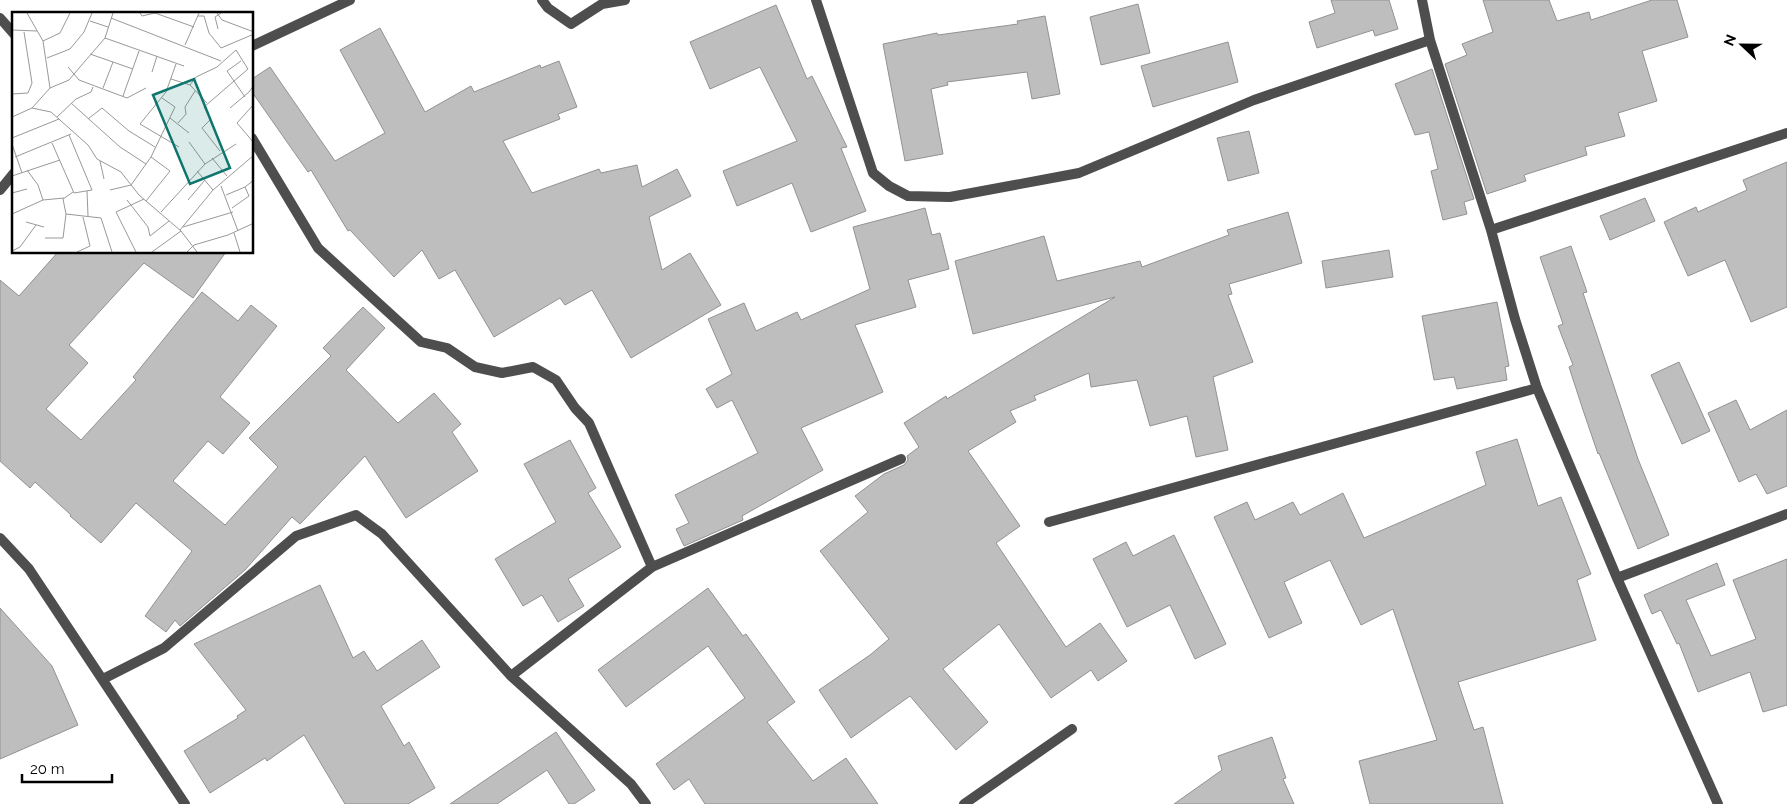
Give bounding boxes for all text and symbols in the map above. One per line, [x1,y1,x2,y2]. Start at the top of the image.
inset map [12,12,254,254]
north arrow [1717,20,1767,70]
text: N [1721,32,1739,48]
scale bar [22,752,112,784]
text: 20 m [30,760,65,778]

